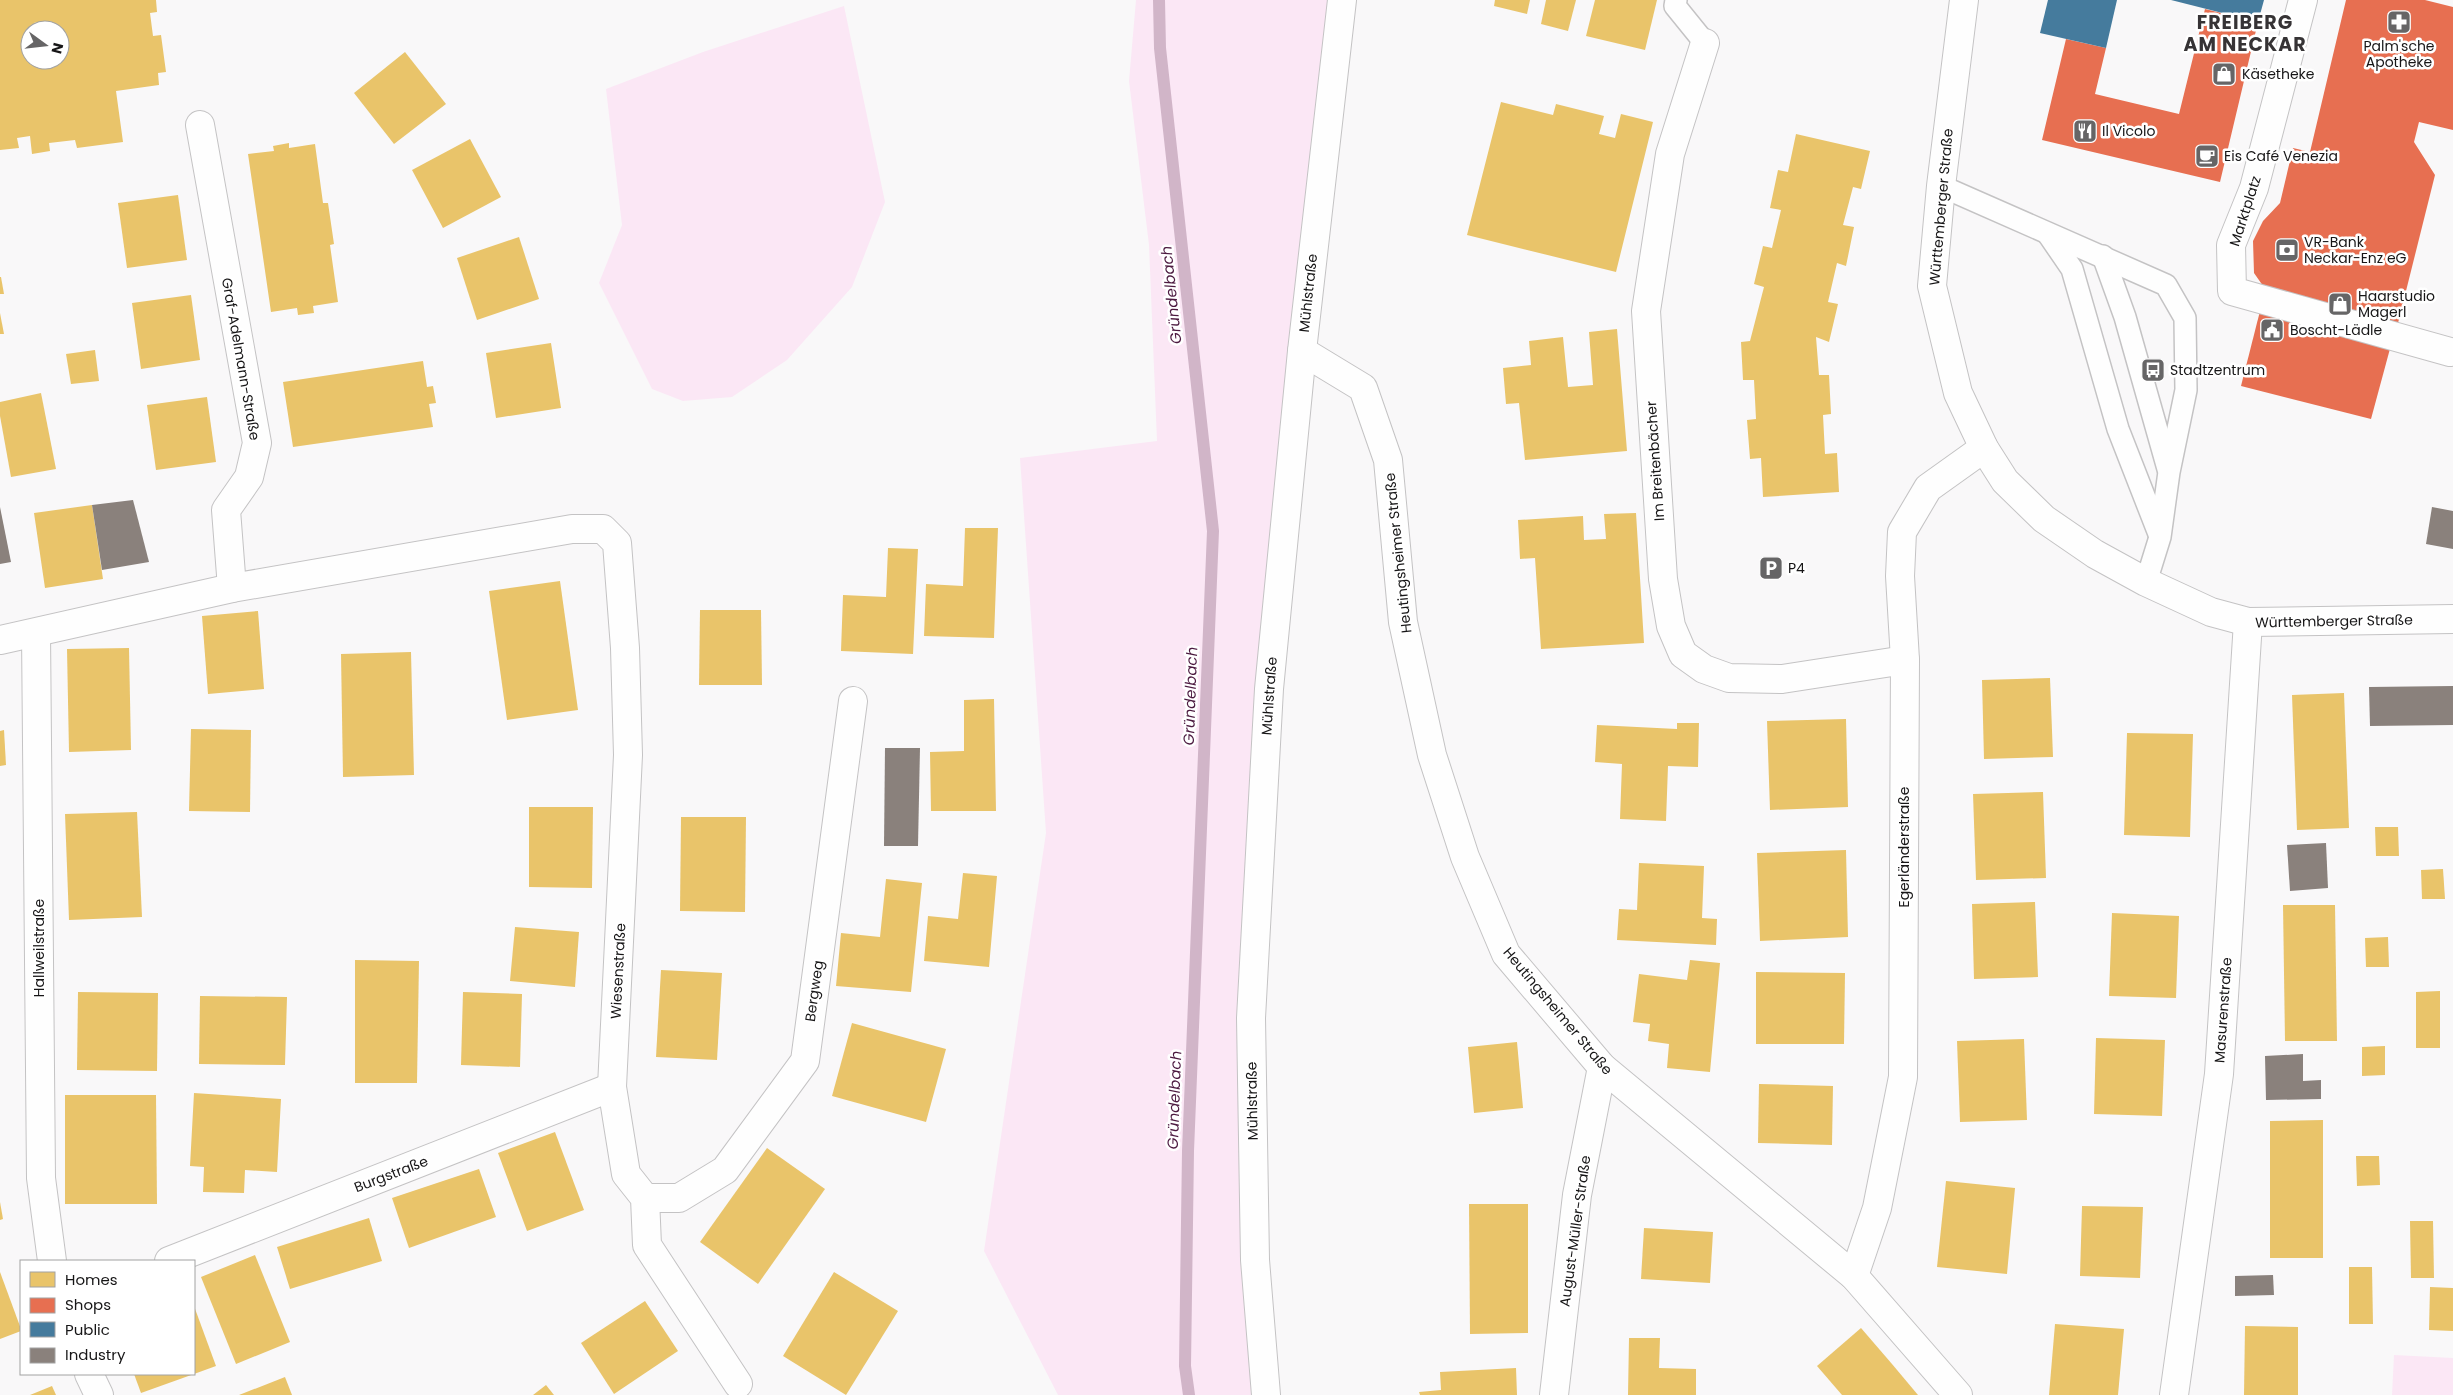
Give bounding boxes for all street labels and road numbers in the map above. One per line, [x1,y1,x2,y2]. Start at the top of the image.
street label: Württemberger Straße [1924,127,1958,286]
street label: Marktplatz [2224,173,2266,249]
street label: Mühlstraße [1294,252,1322,333]
street label: Graf-Adelmann-Straße [217,276,265,442]
street label: Im Breitenbächer [1641,400,1669,522]
street label: Heutingsheimer Straße [1380,472,1416,634]
street label: Württemberger Straße [2255,610,2413,632]
street label: Mühlstraße [1256,656,1282,736]
street label: Egerländerstraße [1894,786,1914,908]
street label: Hallweilstraße [29,898,49,997]
street label: Wiesenstraße [606,922,631,1019]
street label: Heutingsheimer Straße [1499,943,1618,1079]
street label: Masurenstraße [2209,956,2237,1064]
street label: Bergweg [800,959,828,1023]
street label: Mühlstraße [1241,1061,1263,1141]
street label: Burgstraße [351,1151,431,1197]
street label: August-Müller-Straße [1554,1154,1596,1308]

